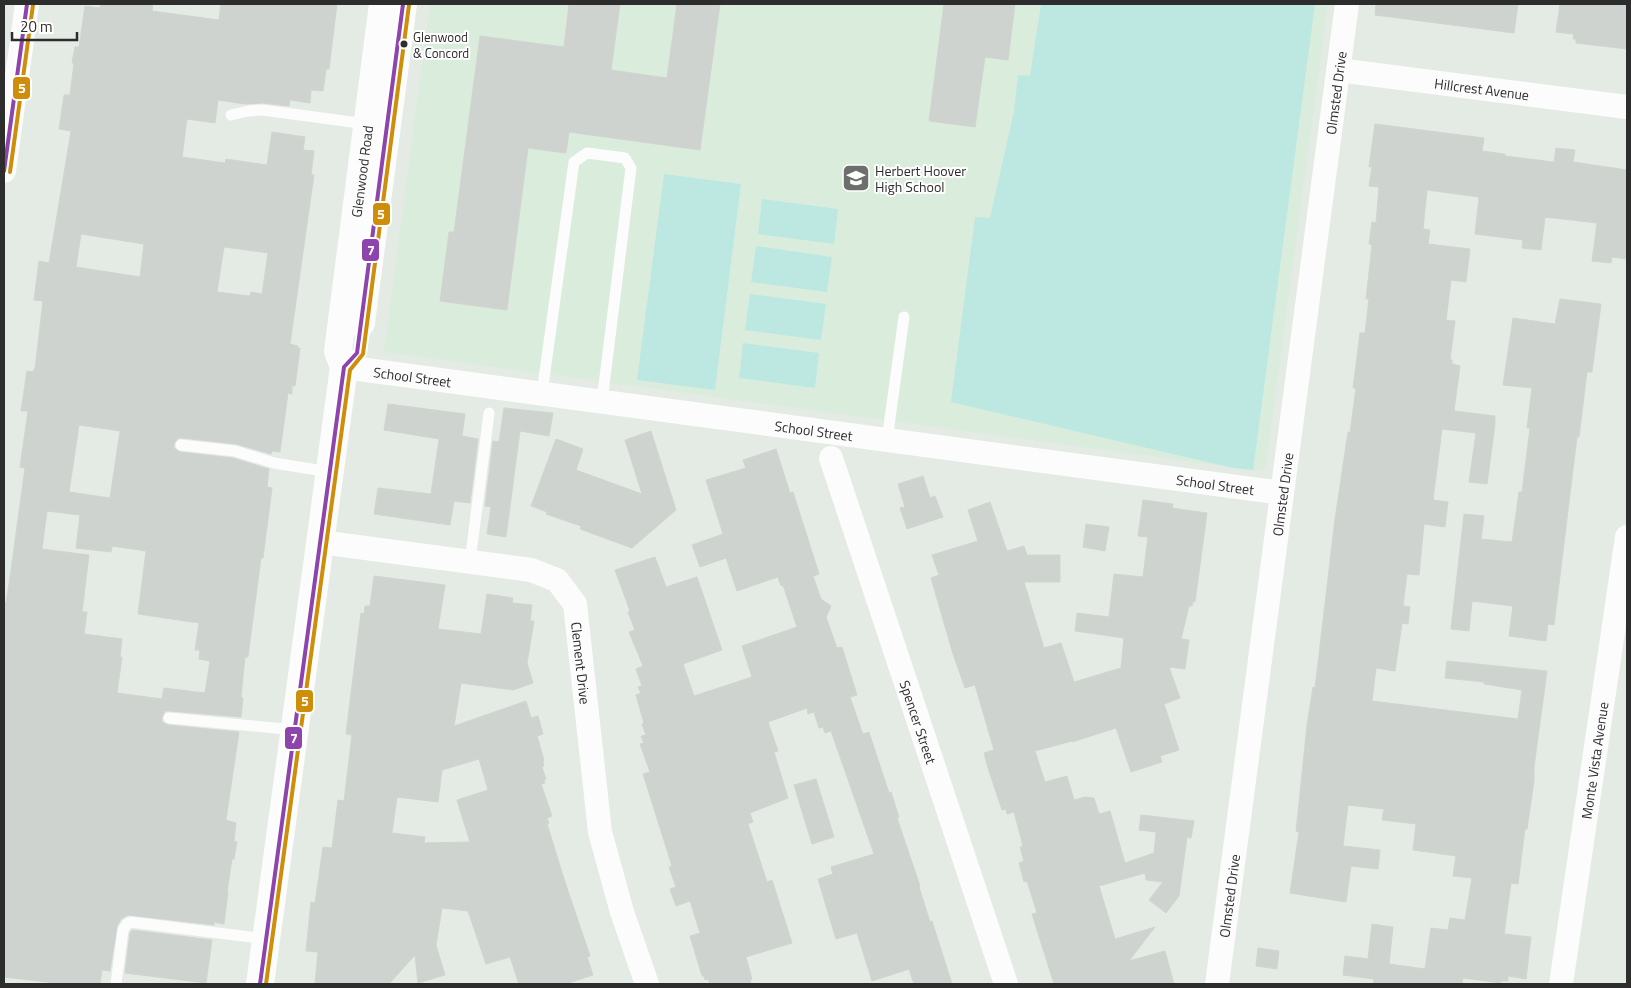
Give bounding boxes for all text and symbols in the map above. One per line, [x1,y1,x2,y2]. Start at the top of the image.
scale bar [12,10,78,42]
text: 20 m [20,15,53,38]
place label: Glenwood & Concord [413,27,469,63]
marker: Glenwood & Concord [399,39,409,49]
street label: Olmsted Drive [1319,50,1351,136]
street label: Hillcrest Avenue [1433,72,1530,105]
line badge: 5 [12,76,31,100]
text: 5 [18,77,26,98]
street label: Glenwood Road [345,124,378,219]
place label: Herbert Hoover High School [875,160,966,197]
school or university icon: Herbert Hoover High School [841,163,871,193]
line badge: 5 [372,202,391,226]
text: 5 [377,203,385,224]
line badge: 7 [361,238,380,262]
text: 7 [367,239,375,260]
street label: School Street [372,361,453,392]
street label: School Street [773,414,854,446]
street label: Olmsted Drive [1266,451,1298,537]
street label: School Street [1175,468,1256,500]
street label: Clement Drive [567,621,596,705]
street label: Spencer Street [895,677,942,766]
line badge: 5 [295,689,314,713]
text: 5 [301,690,309,711]
street label: Monte Vista Avenue [1575,700,1613,820]
line badge: 7 [284,726,303,750]
text: 7 [290,727,298,748]
street label: Olmsted Drive [1213,853,1245,939]

